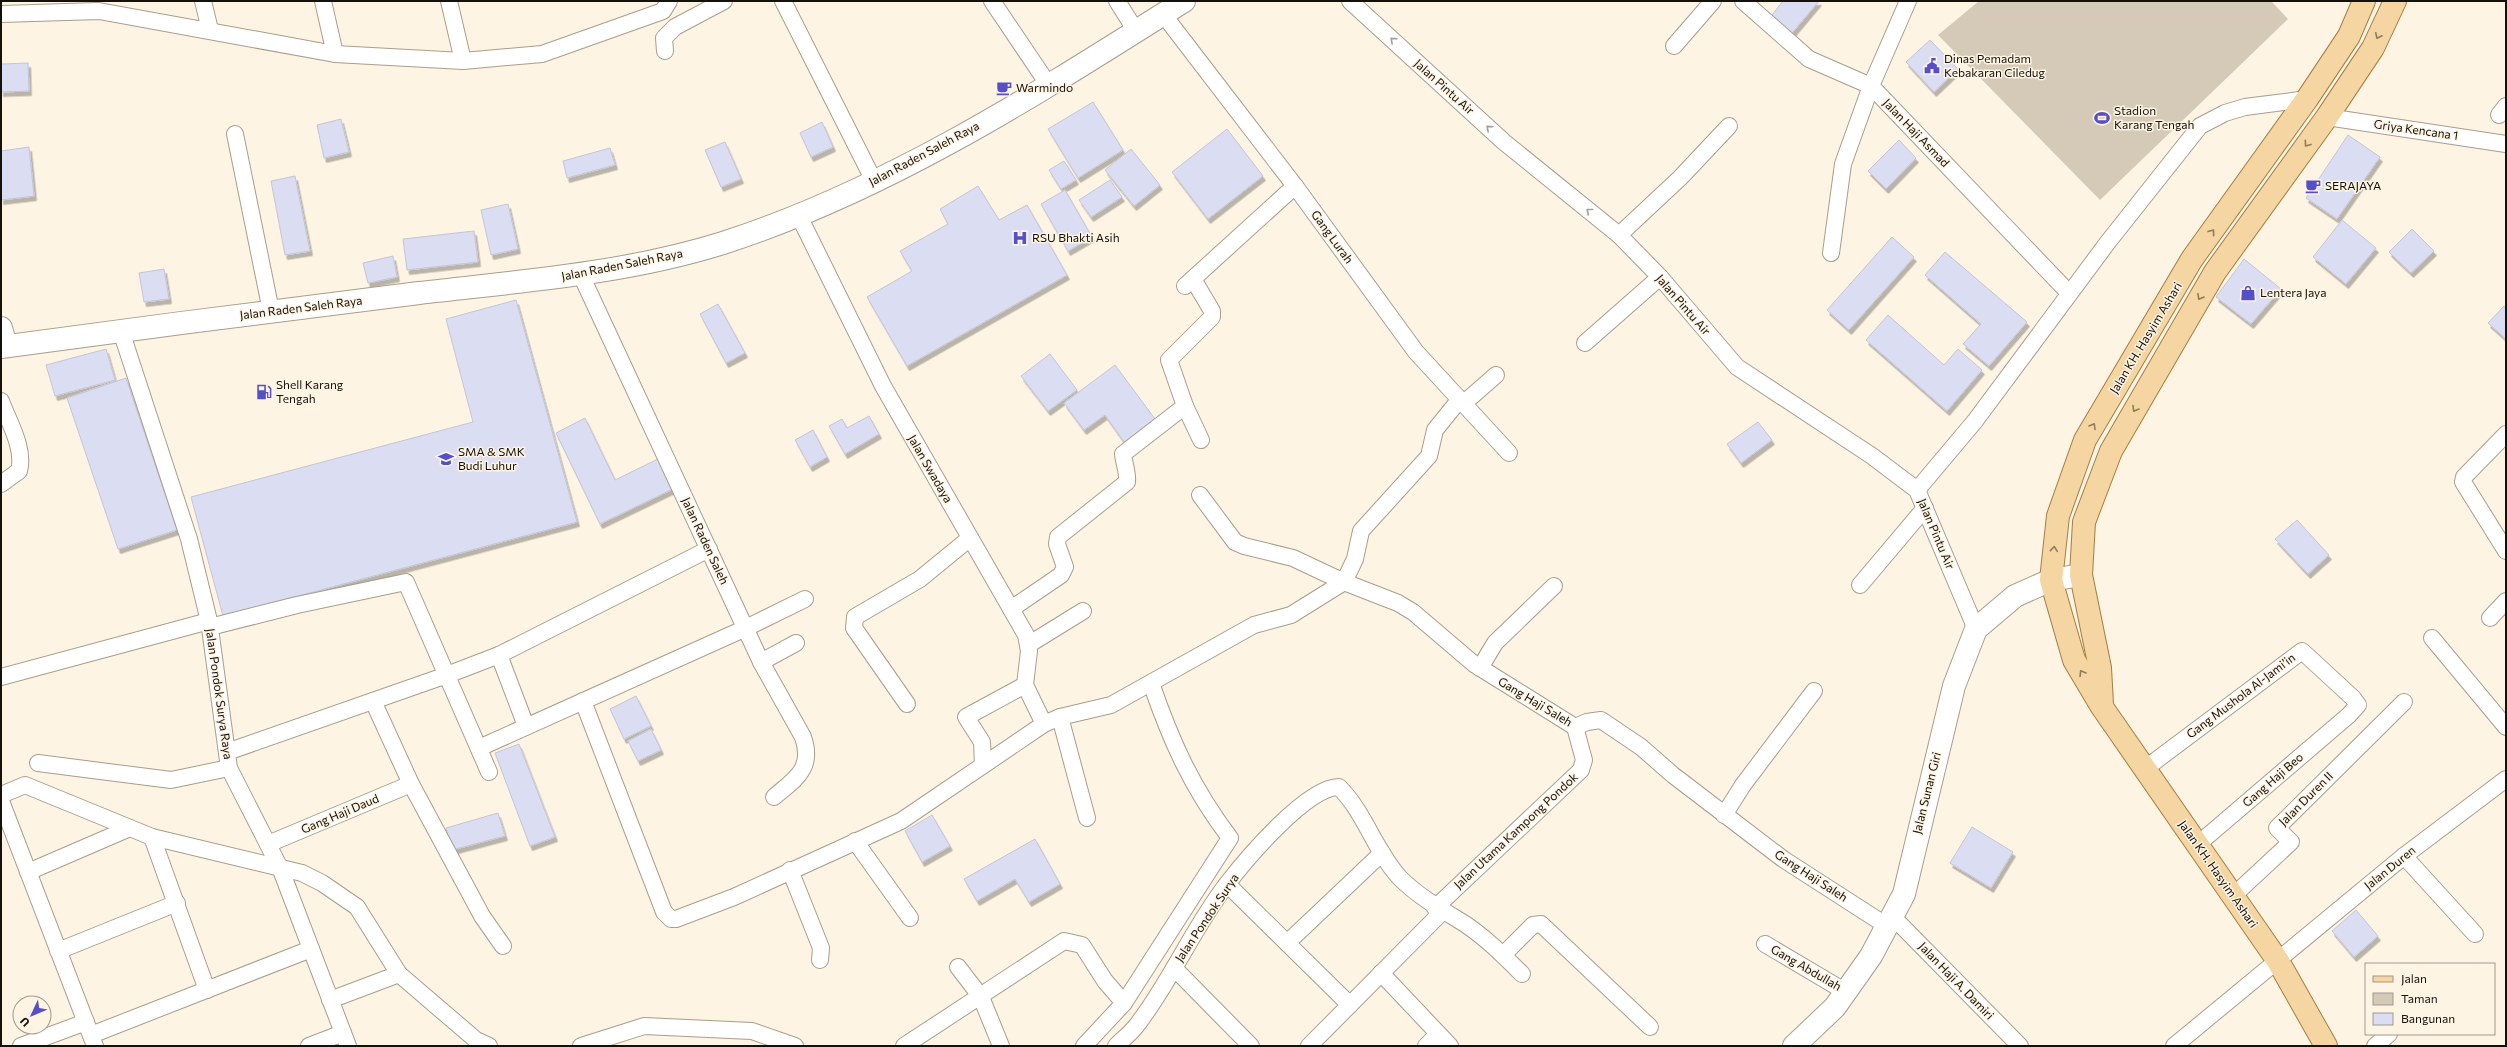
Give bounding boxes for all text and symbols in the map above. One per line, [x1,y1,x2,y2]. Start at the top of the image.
one-way arrow [2375,32,2383,40]
one-way arrow [1390,38,1398,45]
place label: Dinas Pemadam Kebakaran Ciledug [1944,51,2046,79]
street label: Jalan Pintu Air [1411,56,1478,118]
public building icon: Dinas Pemadam Kebakaran Ciledug [1923,57,1941,75]
cafe icon: Warmindo [995,79,1013,97]
place label: Warmindo [1016,80,1073,94]
street label: Jalan Haji Asmad [1880,95,1953,170]
place label: Stadion Karang Tengah [2114,103,2195,131]
sports icon: Stadion Karang Tengah [2093,109,2111,127]
street label: Griya Kencana 1 [2373,116,2459,142]
street label: Jalan Raden Saleh Raya [866,118,982,189]
one-way arrow [1486,125,1494,133]
one-way arrow [2305,140,2312,147]
cafe icon: SERAJAYA [2304,177,2322,195]
place label: SERAJAYA [2325,178,2381,193]
street label: Gang Lurah [1309,207,1357,266]
one-way arrow [1587,208,1594,215]
hospital icon: RSU Bhakti Asih [1011,229,1029,247]
one-way arrow [2207,229,2214,236]
place label: RSU Bhakti Asih [1032,230,1120,244]
street label: Jalan Raden Saleh Raya [560,245,684,284]
street label: Jalan Pintu Air [1653,271,1714,338]
street label: Jalan KH. Hasyim Ashari [2106,279,2185,396]
shop icon: Lentera Jaya [2239,284,2257,302]
place label: Lentera Jaya [2260,285,2327,300]
street label: Jalan Raden Saleh Raya [239,293,363,322]
one-way arrow [2198,293,2205,300]
place label: Shell Karang Tengah [276,377,344,405]
fuel station icon: Shell Karang Tengah [255,383,273,401]
one-way arrow [2132,405,2139,412]
one-way arrow [2089,423,2096,430]
street label: Jalan Swadaya [905,432,956,506]
place label: SMA & SMK Budi Luhur [458,444,525,472]
school or university icon: SMA & SMK Budi Luhur [437,450,455,468]
street label: Jalan Raden Saleh [679,495,732,587]
street label: Jalan Pintu Air [1915,496,1958,572]
one-way arrow [2049,546,2058,552]
street label: Jalan Pondok Surya Raya [203,627,236,760]
street label: Gang Mushola Al-Jami’in [2183,650,2298,741]
one-way arrow [2080,670,2087,677]
street label: Gang Haji Saleh [1496,674,1575,729]
street label: Gang Haji Beo [2239,749,2306,809]
street label: Jalan Sunan Giri [1909,750,1944,835]
street label: Jalan Duren II [2275,768,2336,829]
street label: Jalan Utama Kampong Pondok [1451,769,1581,892]
street label: Gang Haji Daud [299,790,381,836]
street label: Jalan KH. Hasyim Ashari [2176,817,2261,930]
street label: Jalan Duren [2361,842,2418,893]
street label: Gang Haji Saleh [1772,846,1851,904]
street label: Jalan Pondok Surya [1171,871,1242,965]
street label: Jalan Haji A. Damiri [1916,939,1997,1023]
street label: Gang Abdullah [1769,941,1844,993]
legend [2365,963,2495,1035]
text: Jalan [2401,971,2427,986]
text: Taman [2401,991,2438,1005]
north arrow [12,995,52,1035]
text: Bangunan [2401,1011,2455,1025]
text: U [17,1015,32,1030]

